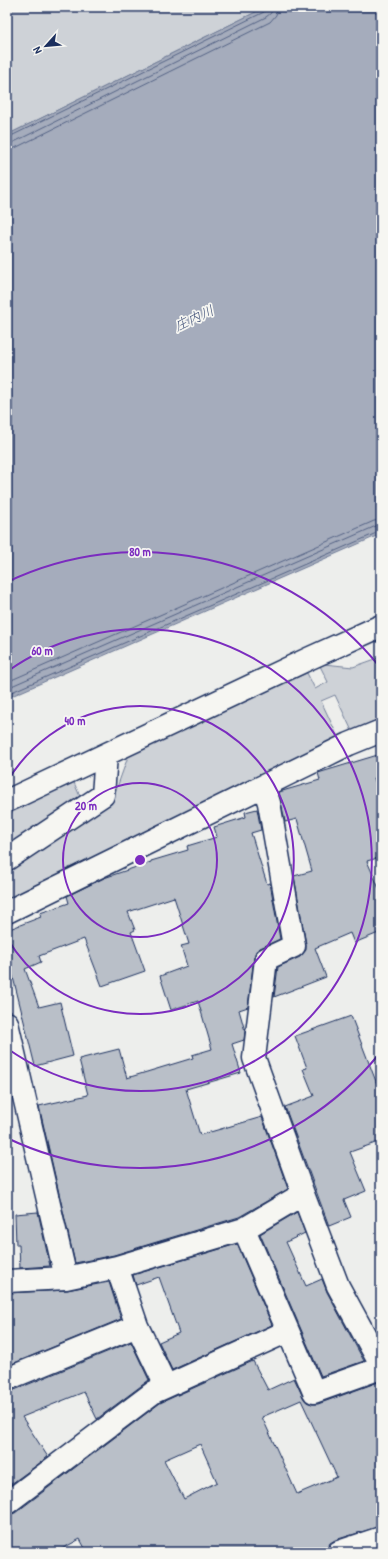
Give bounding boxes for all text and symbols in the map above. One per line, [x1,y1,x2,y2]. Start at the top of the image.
north arrow [26,26,66,66]
text: N [29,45,45,56]
water label: 庄内川 [171,300,217,335]
text: 80 m [129,543,151,560]
text: 60 m [31,642,53,659]
text: 40 m [65,712,85,729]
text: 20 m [75,797,97,814]
centre of rings [133,853,147,867]

